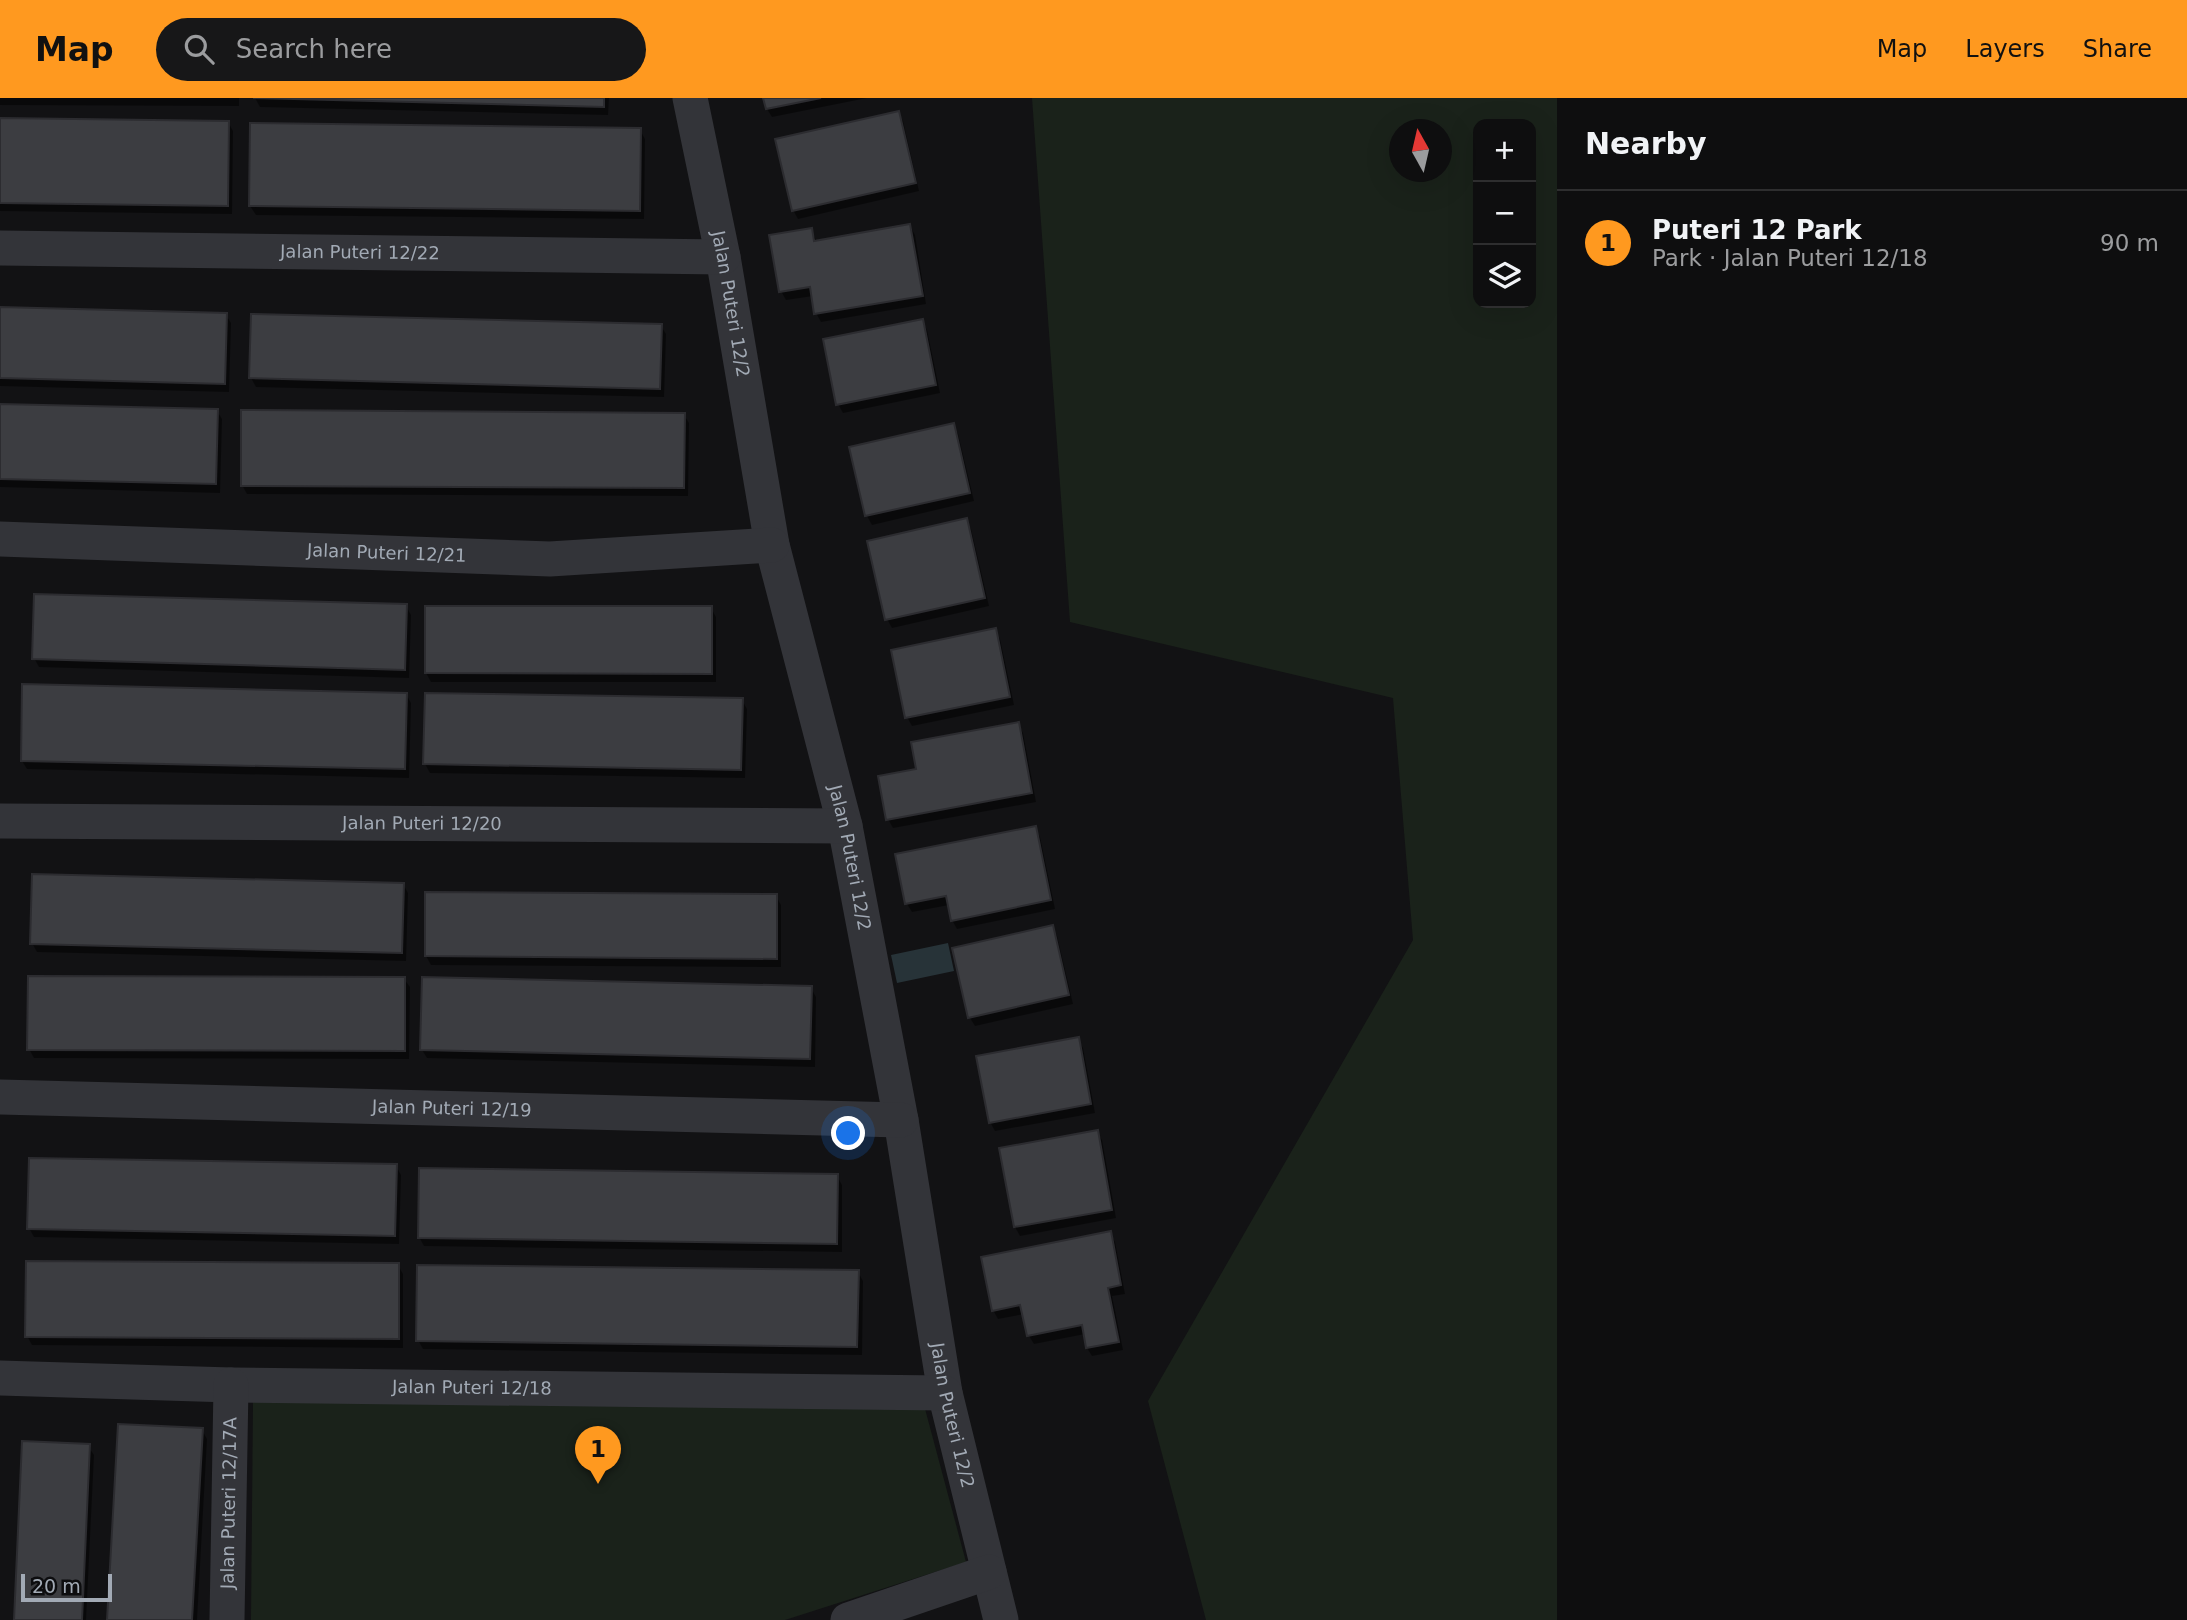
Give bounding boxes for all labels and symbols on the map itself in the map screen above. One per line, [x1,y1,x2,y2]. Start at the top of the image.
north arrow [1389,119,1452,182]
street label: Jalan Puteri 12/2 [708,228,754,379]
street label: Jalan Puteri 12/22 [279,240,440,263]
street label: Jalan Puteri 12/21 [306,539,467,566]
street label: Jalan Puteri 12/2 [825,782,876,932]
street label: Jalan Puteri 12/20 [341,812,502,834]
street label: Jalan Puteri 12/19 [371,1095,532,1121]
your location [831,1116,865,1150]
street label: Jalan Puteri 12/2 [927,1340,979,1490]
street label: Jalan Puteri 12/18 [391,1376,552,1399]
street label: Jalan Puteri 12/17A [217,1416,240,1590]
pin: 1 [575,1426,621,1484]
scale bar [21,1571,112,1603]

